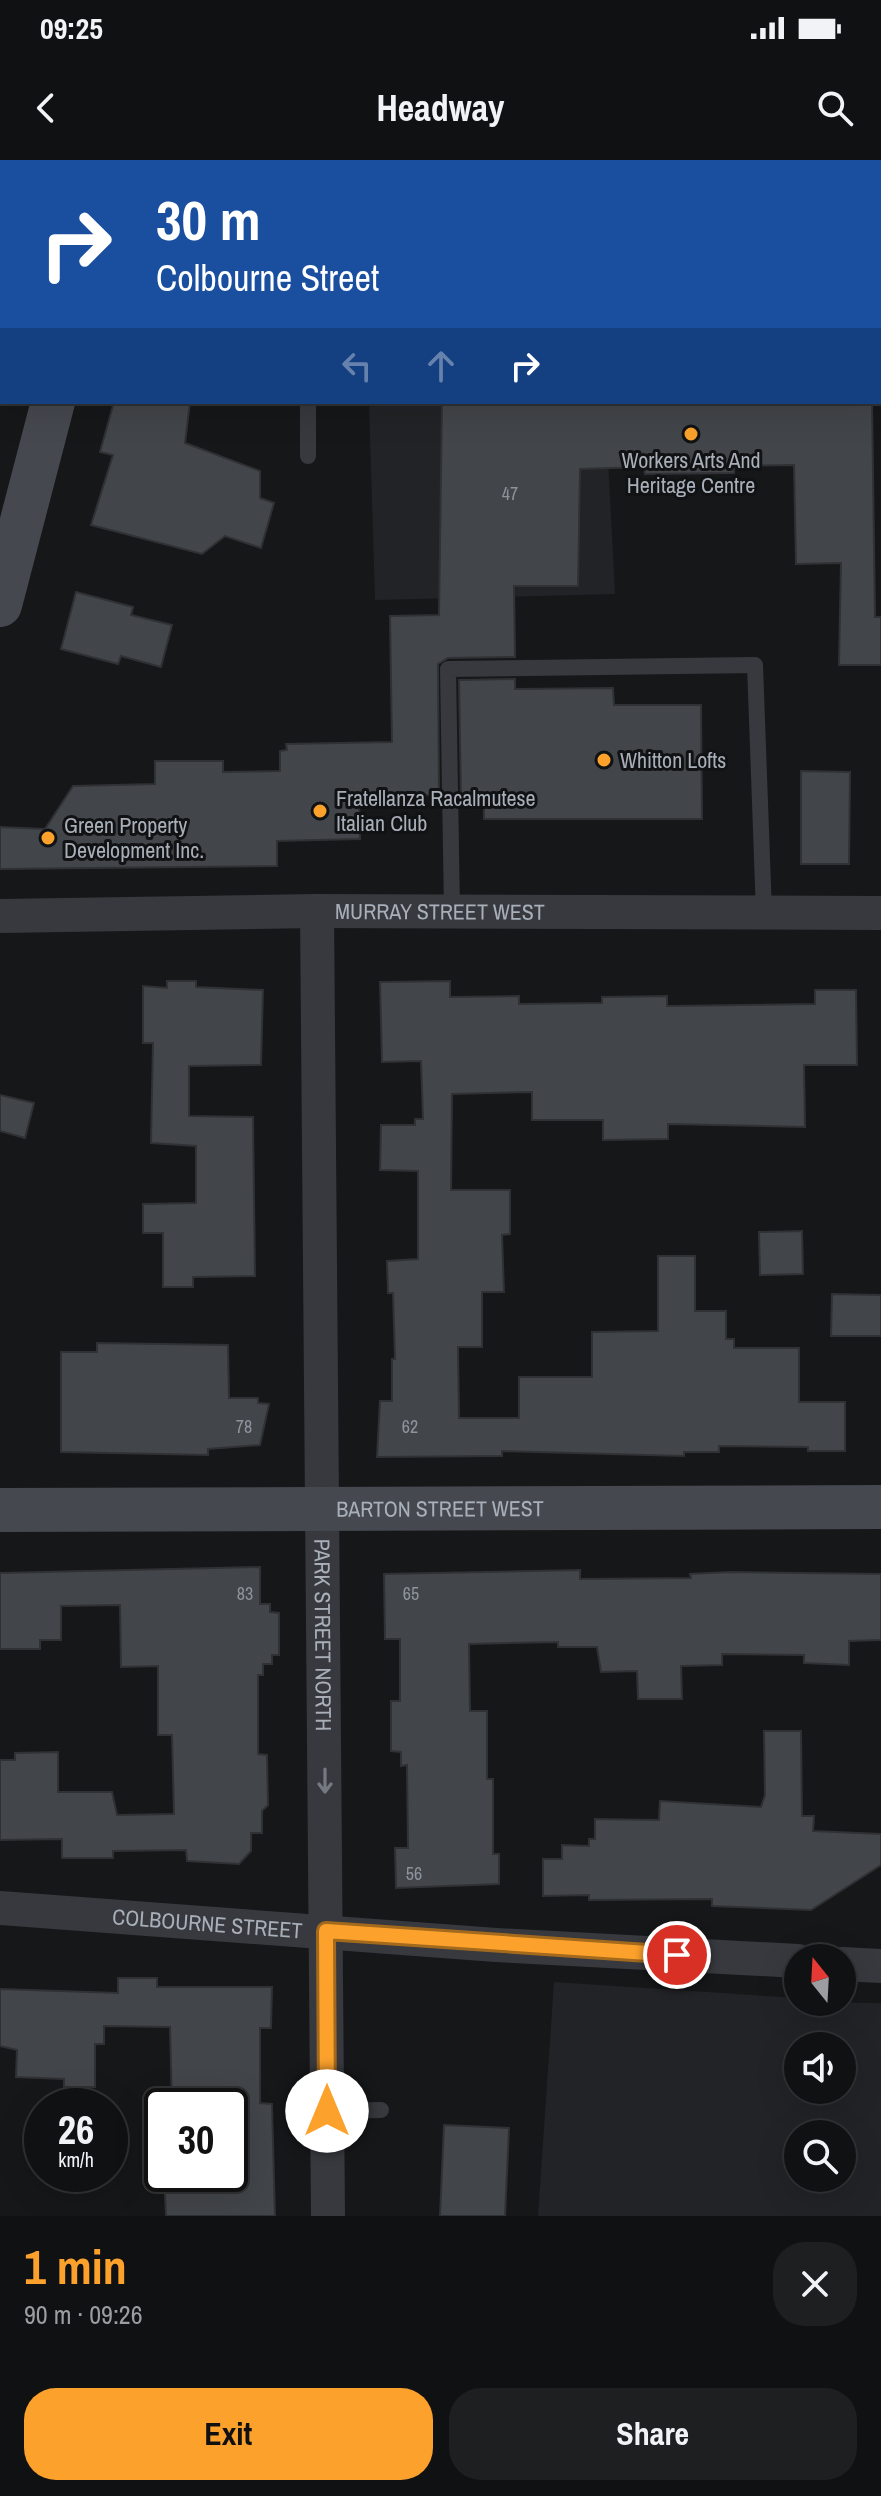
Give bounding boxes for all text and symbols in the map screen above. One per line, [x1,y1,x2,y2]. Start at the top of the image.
text: 09:25 [40,8,103,48]
text: Headway [377,84,504,132]
icon: back [24,86,68,130]
icon: search [813,86,857,130]
text: 30 m [156,182,261,257]
icon: right [24,192,128,296]
text: Colbourne Street [156,254,379,302]
icon: left [335,344,379,388]
icon: ahead [419,344,463,388]
icon: right [503,344,547,388]
marker: Workers Arts And Heritage Centre [682,425,700,443]
place label: Workers Arts And Heritage Centre [621,445,761,500]
house number: 47 [502,481,518,506]
place label: Whitton Lofts [620,745,726,775]
marker: Whitton Lofts [595,751,613,769]
place label: Fratellanza Racalmutese Italian Club [336,783,536,838]
marker: Fratellanza Racalmutese Italian Club [311,802,329,820]
place label: Green Property Development Inc. [64,810,204,865]
marker: Green Property Development Inc. [39,829,57,847]
street label: MURRAY STREET WEST [335,896,545,927]
house number: 78 [236,1414,252,1439]
house number: 62 [402,1414,418,1439]
street label: BARTON STREET WEST [336,1493,544,1524]
street label: PARK STREET NORTH [307,1539,339,1731]
house number: 83 [237,1581,253,1606]
house number: 65 [403,1581,419,1606]
one-way arrow [317,1767,333,1794]
house number: 56 [406,1861,422,1886]
street label: COLBOURNE STREET [111,1901,304,1946]
pin [643,1921,711,1989]
icon: arrive [655,1933,699,1977]
north arrow [784,1944,856,2016]
map controls [784,1944,856,2192]
button: sound [784,2032,856,2104]
position arrow [285,2069,369,2153]
speed limit sign: 30 [144,2088,248,2192]
text: 26 [58,2103,94,2156]
button: search [784,2120,856,2192]
text: km/h [58,2146,94,2173]
text: 1 min [24,2234,127,2299]
button: close [773,2242,857,2326]
text: 90 m · 09:26 [24,2297,143,2332]
button: Exit [24,2388,433,2480]
button: Share [449,2388,857,2480]

